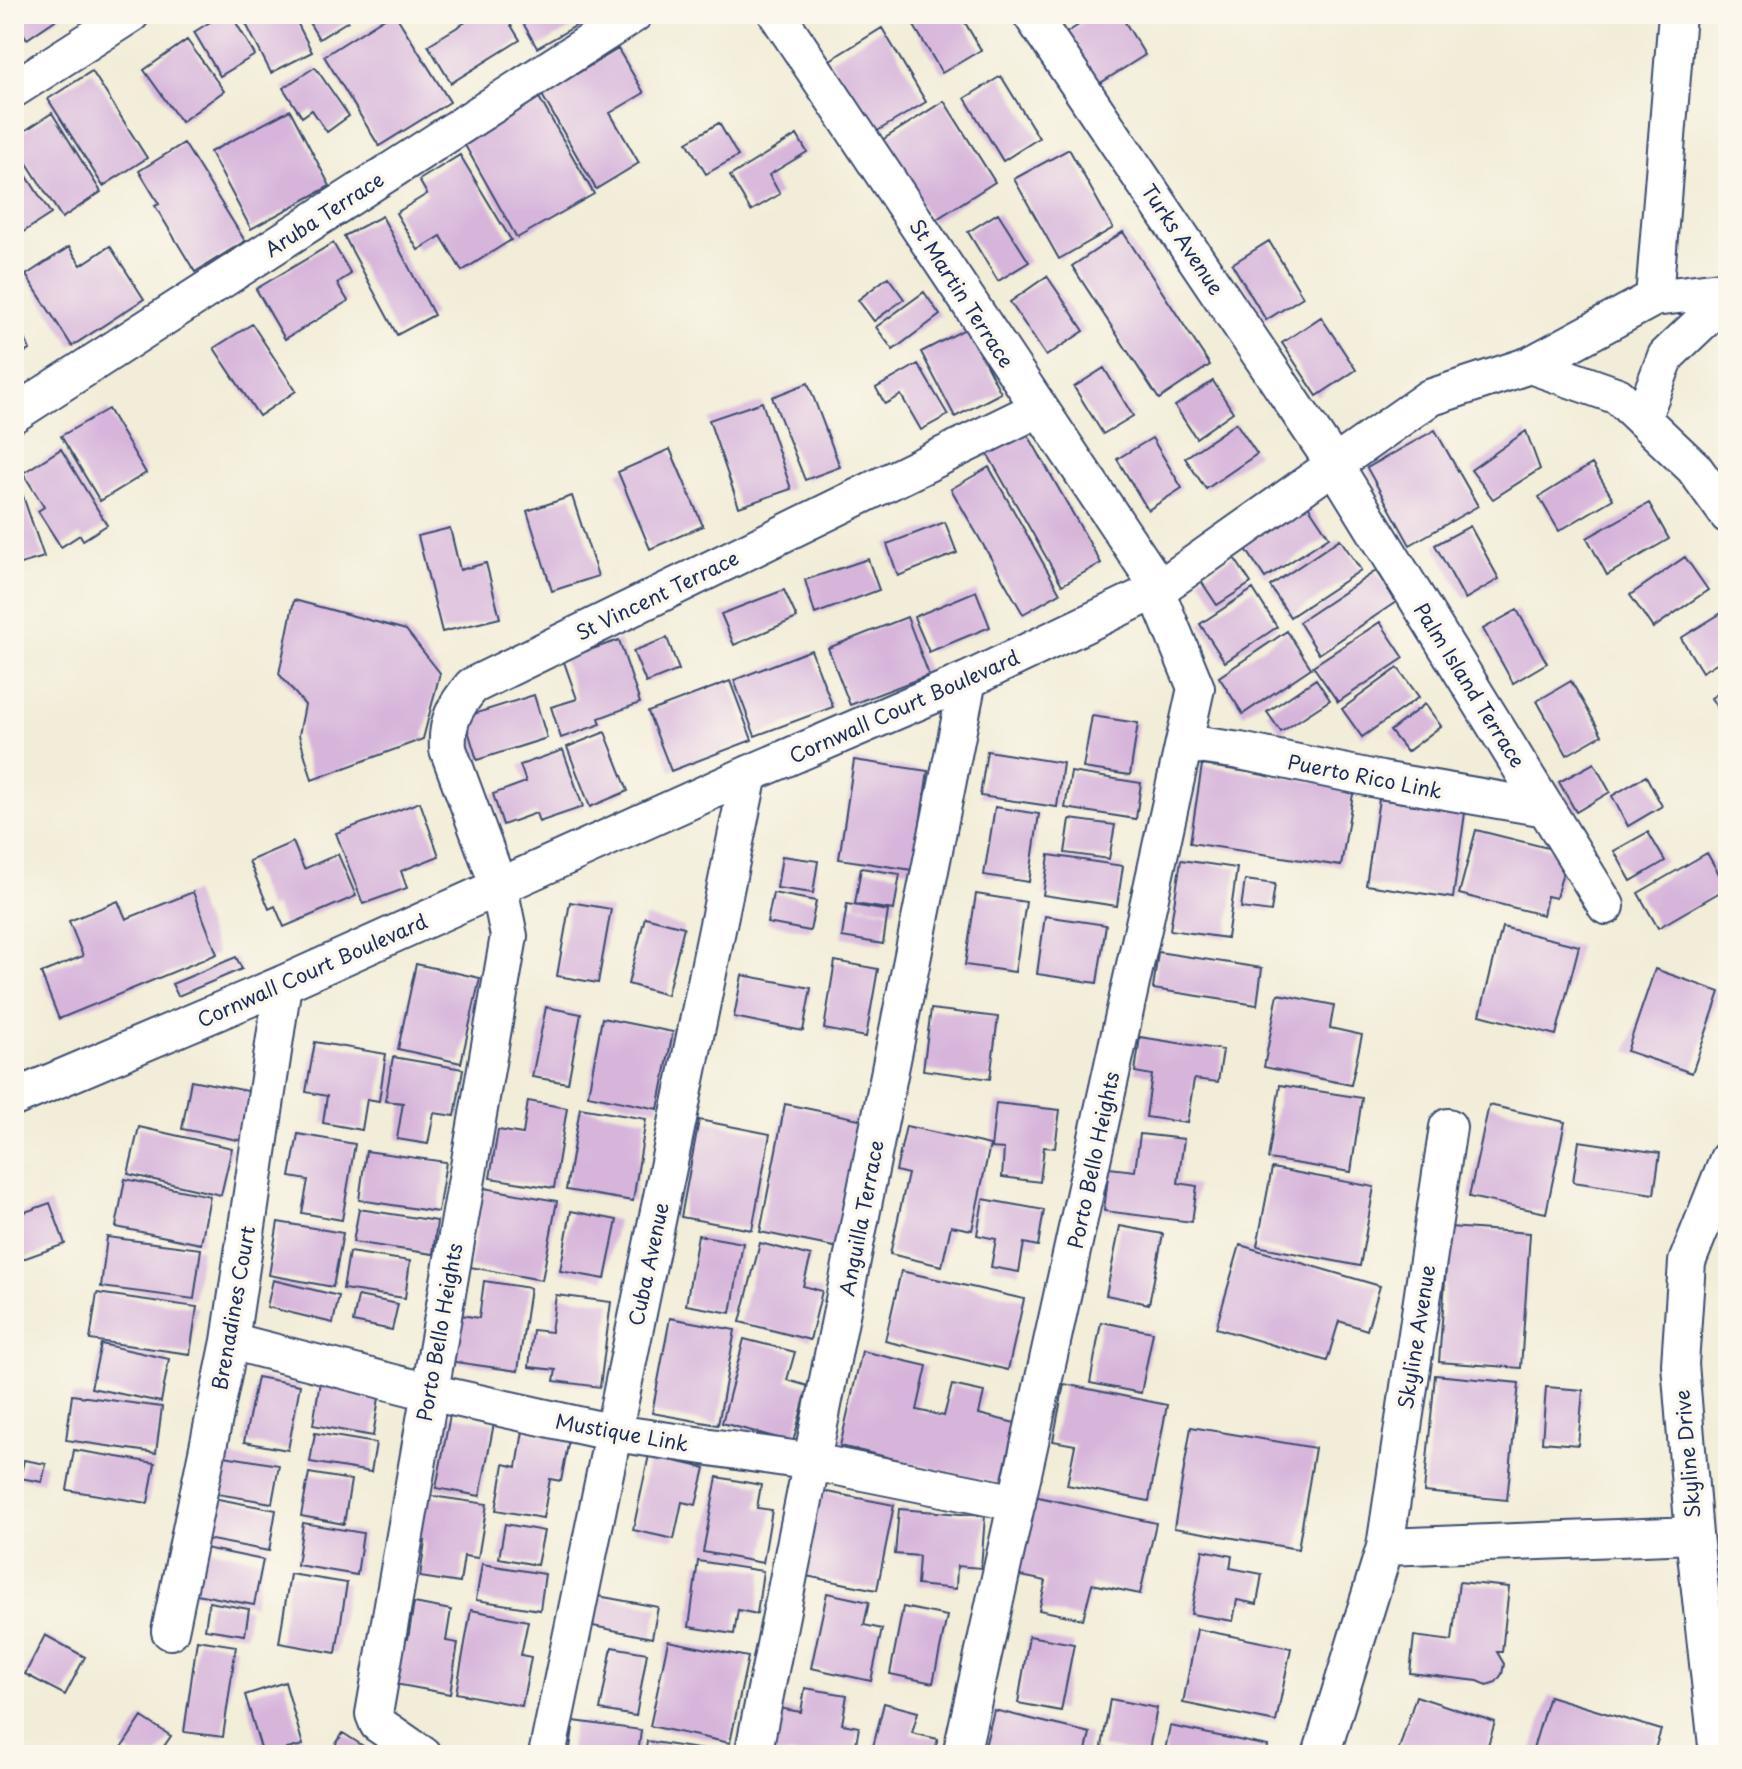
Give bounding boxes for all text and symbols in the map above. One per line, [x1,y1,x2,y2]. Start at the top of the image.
street label: Aruba Terrace [258,164,390,264]
street label: Turks Avenue [1135,177,1231,301]
street label: St Martin Terrace [903,213,1021,373]
street label: St Vincent Terrace [570,542,744,648]
street label: Palm Island Terrace [1407,597,1533,773]
street label: Cornwall Court Boulevard [784,642,1024,770]
street label: Puerto Rico Link [1285,746,1445,806]
street label: Cornwall Court Boulevard [192,906,432,1034]
street label: Porto Bello Heights [1060,1069,1126,1251]
street label: Anguilla Terrace [831,1137,891,1299]
street label: Cuba Avenue [620,1199,676,1328]
street label: Brenadines Court [204,1223,262,1393]
street label: Porto Bello Heights [409,1241,469,1423]
street label: Skyline Avenue [1390,1263,1442,1411]
street label: Skyline Drive [1666,1389,1708,1519]
street label: Mustique Link [553,1406,691,1458]

